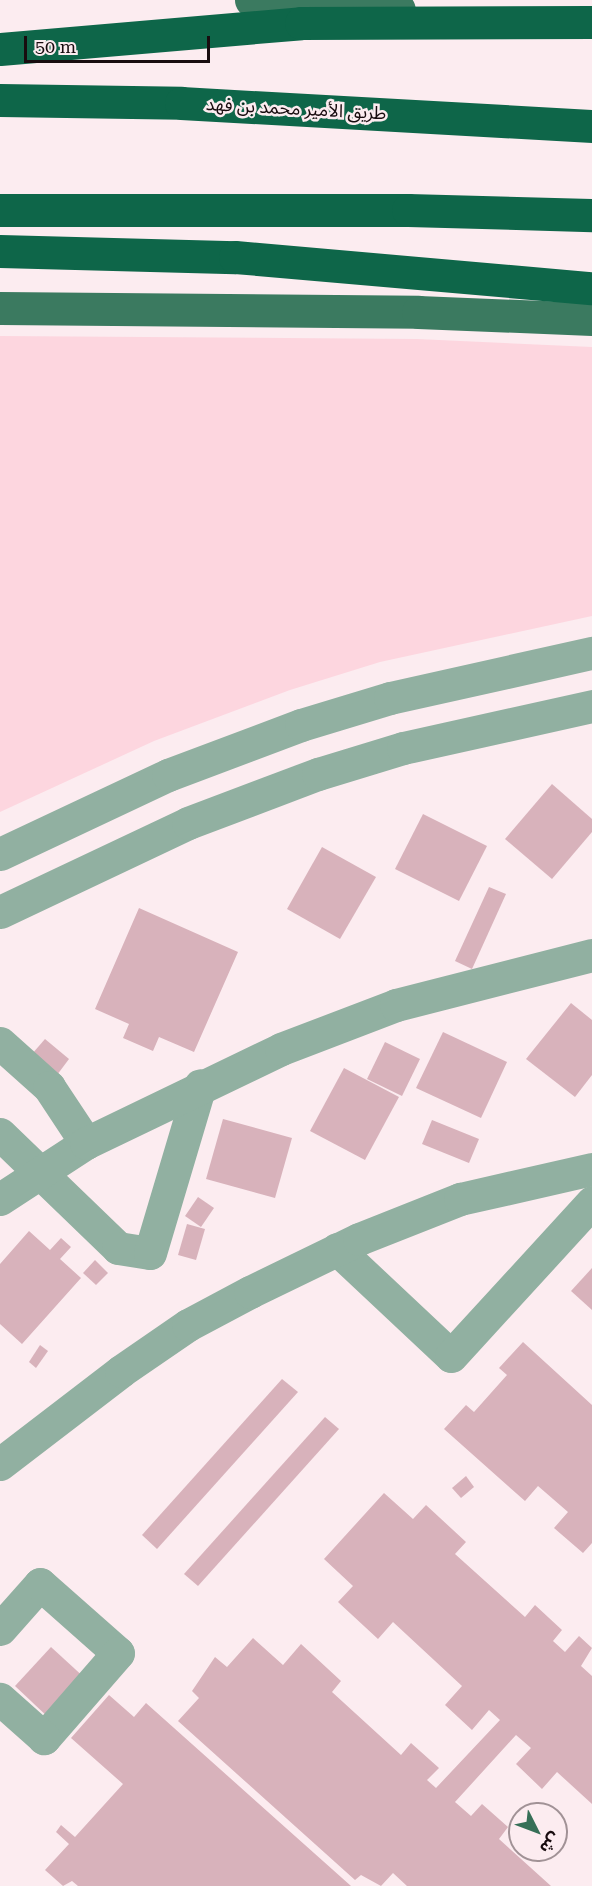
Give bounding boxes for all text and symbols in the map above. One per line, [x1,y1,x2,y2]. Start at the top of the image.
scale bar [27,24,213,62]
text: 50 m [35,36,76,57]
street label: طريق الأمير محمد بن فهد [205,93,387,125]
north arrow [508,1802,568,1862]
text: ش [536,1829,565,1858]

